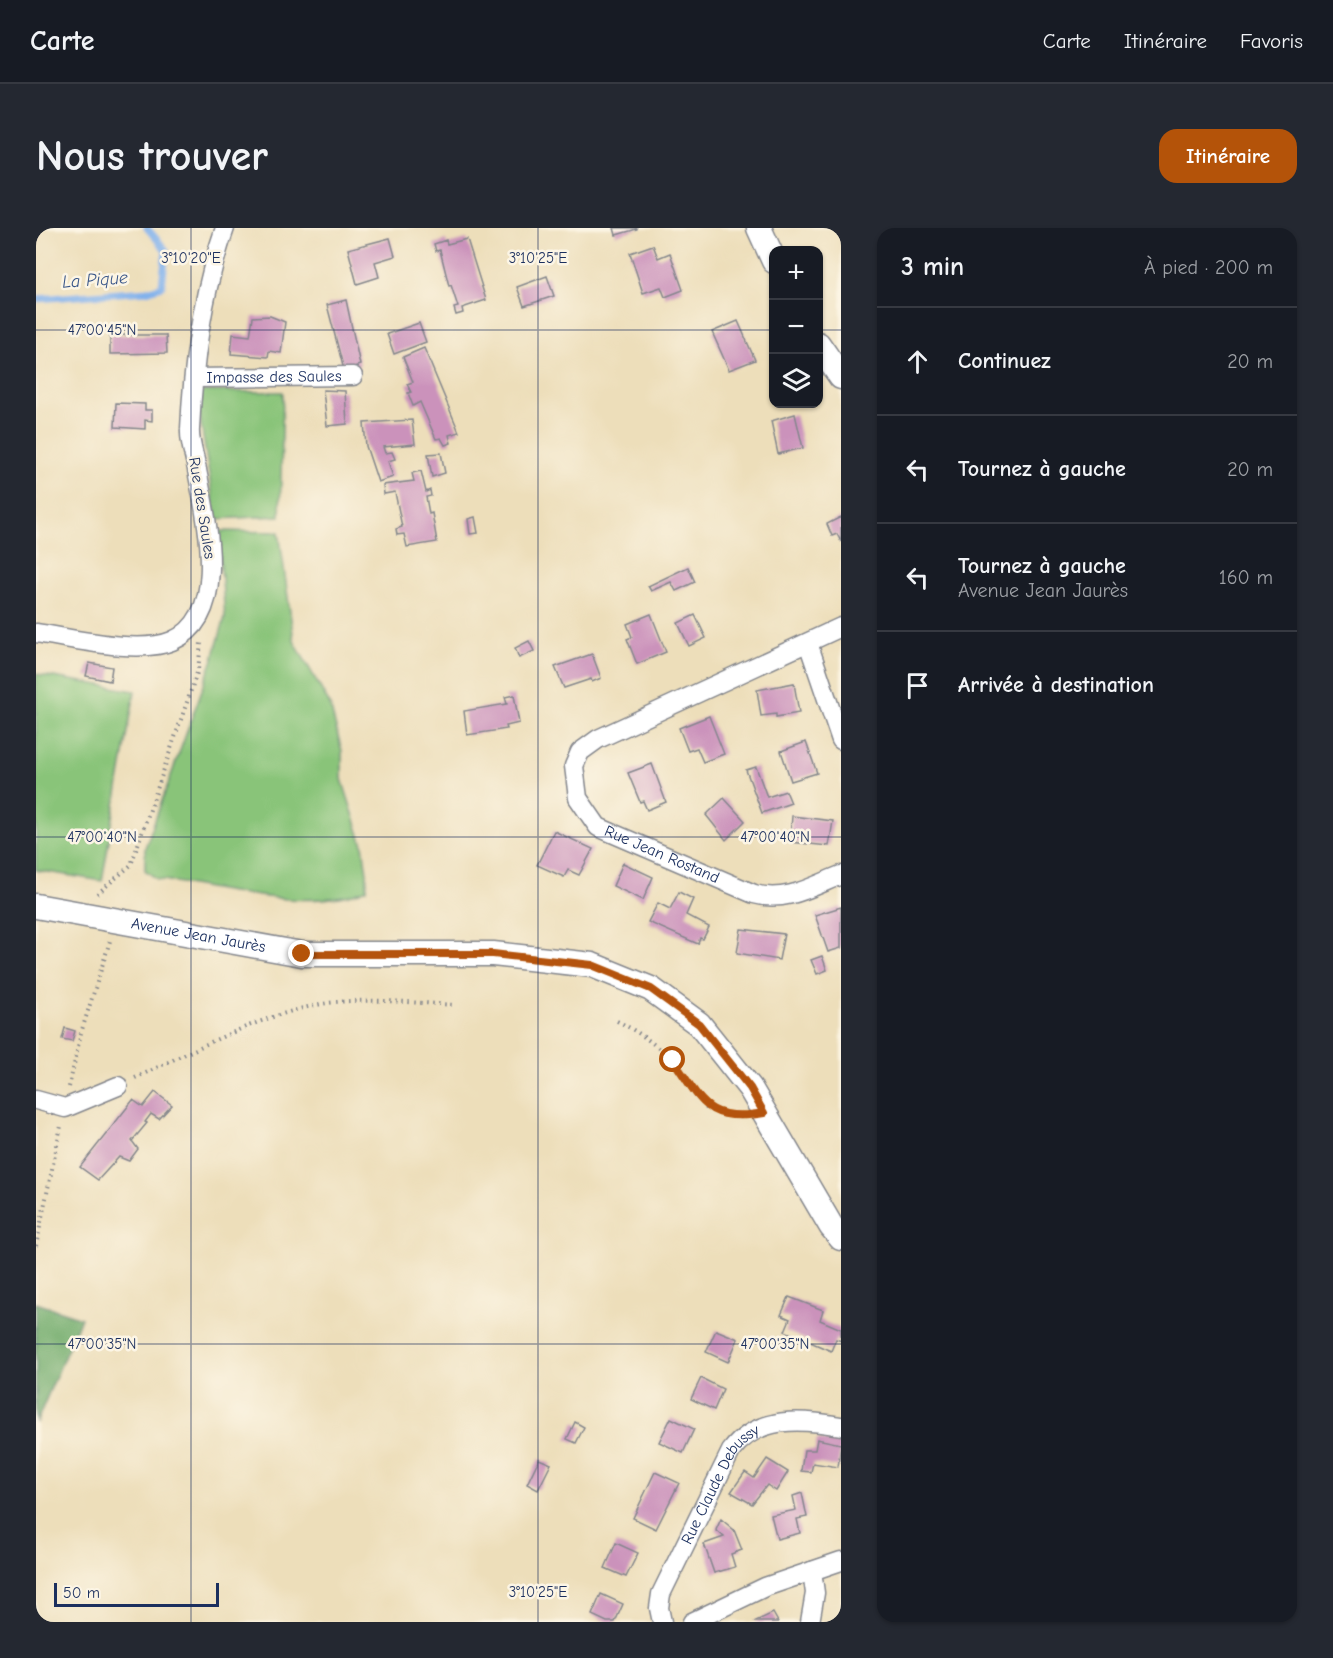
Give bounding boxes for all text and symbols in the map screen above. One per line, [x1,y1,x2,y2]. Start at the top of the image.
text: Carte [30,25,95,57]
text: Carte [1043,29,1091,53]
text: Itinéraire [1124,29,1207,53]
text: Favoris [1240,29,1303,53]
button: Itinéraire [1159,129,1297,183]
text: Nous trouver [36,132,268,181]
map controls [769,246,823,408]
button: + [769,246,823,300]
text: 3°10'20"E [161,249,221,267]
text: 3°10'25"E [509,249,567,267]
text: 3 min [901,252,964,282]
text: À pied · 200 m [1144,256,1273,279]
water label: La Pique [61,267,129,293]
button: − [769,300,823,354]
text: 47°00'45"N [68,321,136,339]
icon: ahead [901,345,934,378]
text: Continuez [958,348,1051,374]
text: 20 m [1227,350,1273,373]
button: layers [769,354,823,408]
street label: Impasse des Saules [206,367,342,387]
icon: left [901,453,934,486]
street label: Rue des Saules [185,456,219,561]
text: Tournez à gauche [958,456,1126,482]
text: 20 m [1227,458,1273,481]
text: Tournez à gauche [958,553,1126,579]
icon: left [901,561,934,594]
text: 160 m [1219,566,1273,589]
text: Avenue Jean Jaurès [958,579,1128,602]
icon: arrive [901,669,934,702]
text: Arrivée à destination [958,672,1154,698]
street label: Rue Jean Rostand [602,822,722,887]
text: 47°00'40"N [67,828,137,846]
text: 47°00'40"N [740,828,810,846]
street label: Avenue Jean Jaurès [130,914,267,956]
route end [288,940,314,966]
route start [659,1046,685,1072]
text: 47°00'35"N [68,1335,137,1353]
text: 47°00'35"N [741,1335,810,1353]
street label: Rue Claude Debussy [678,1420,763,1547]
scale bar [54,1580,219,1608]
text: 3°10'25"E [509,1583,567,1601]
text: 50 m [63,1584,100,1602]

